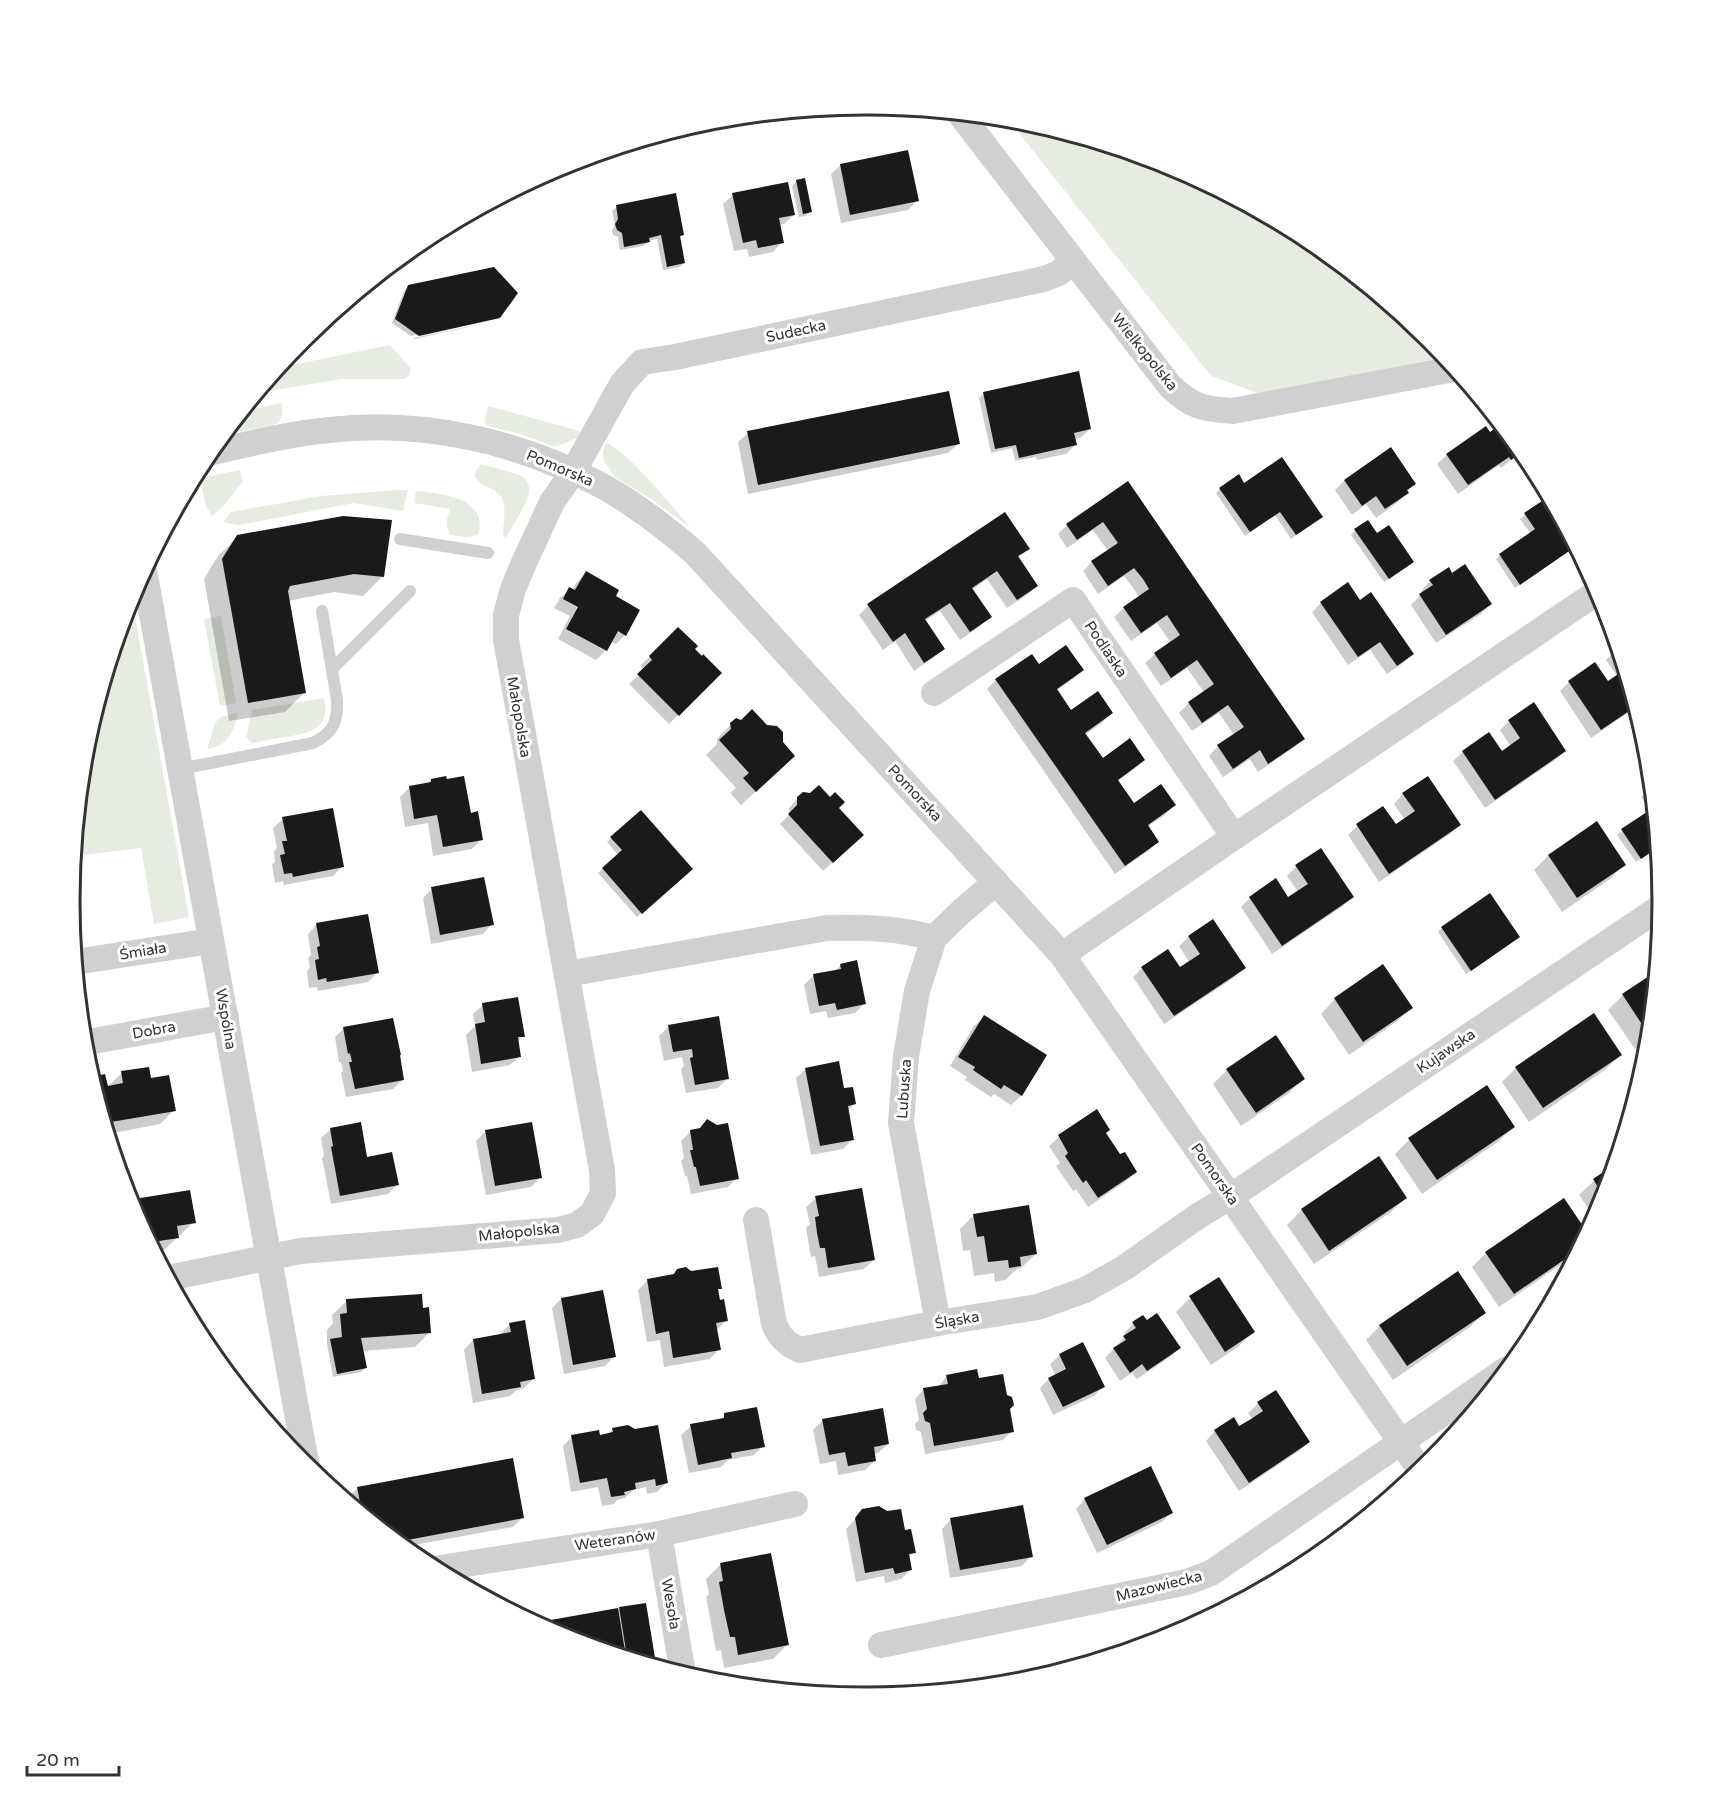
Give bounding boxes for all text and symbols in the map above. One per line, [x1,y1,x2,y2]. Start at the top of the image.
street label: Wielkopolska [1108,310,1182,394]
street label: Sudecka [764,316,828,346]
street label: Pomorska [524,446,596,490]
street label: Podlaska [1081,617,1131,681]
street label: Małopolska [503,675,535,759]
street label: Pomorska [884,761,946,825]
street label: Śmiała [118,938,168,964]
street label: Wspólna [212,987,240,1051]
street label: Dobra [131,1017,177,1043]
street label: Kujawska [1413,1025,1479,1077]
street label: Lubuska [893,1058,915,1120]
street label: Pomorska [1187,1140,1243,1208]
street label: Małopolska [477,1219,561,1245]
street label: Śląska [933,1307,981,1333]
street label: Weteranów [573,1525,657,1555]
street label: Mazowiecka [1114,1567,1204,1605]
street label: Wesoła [658,1577,684,1631]
scale bar [27,1739,118,1777]
text: 20 m [36,1749,80,1771]

